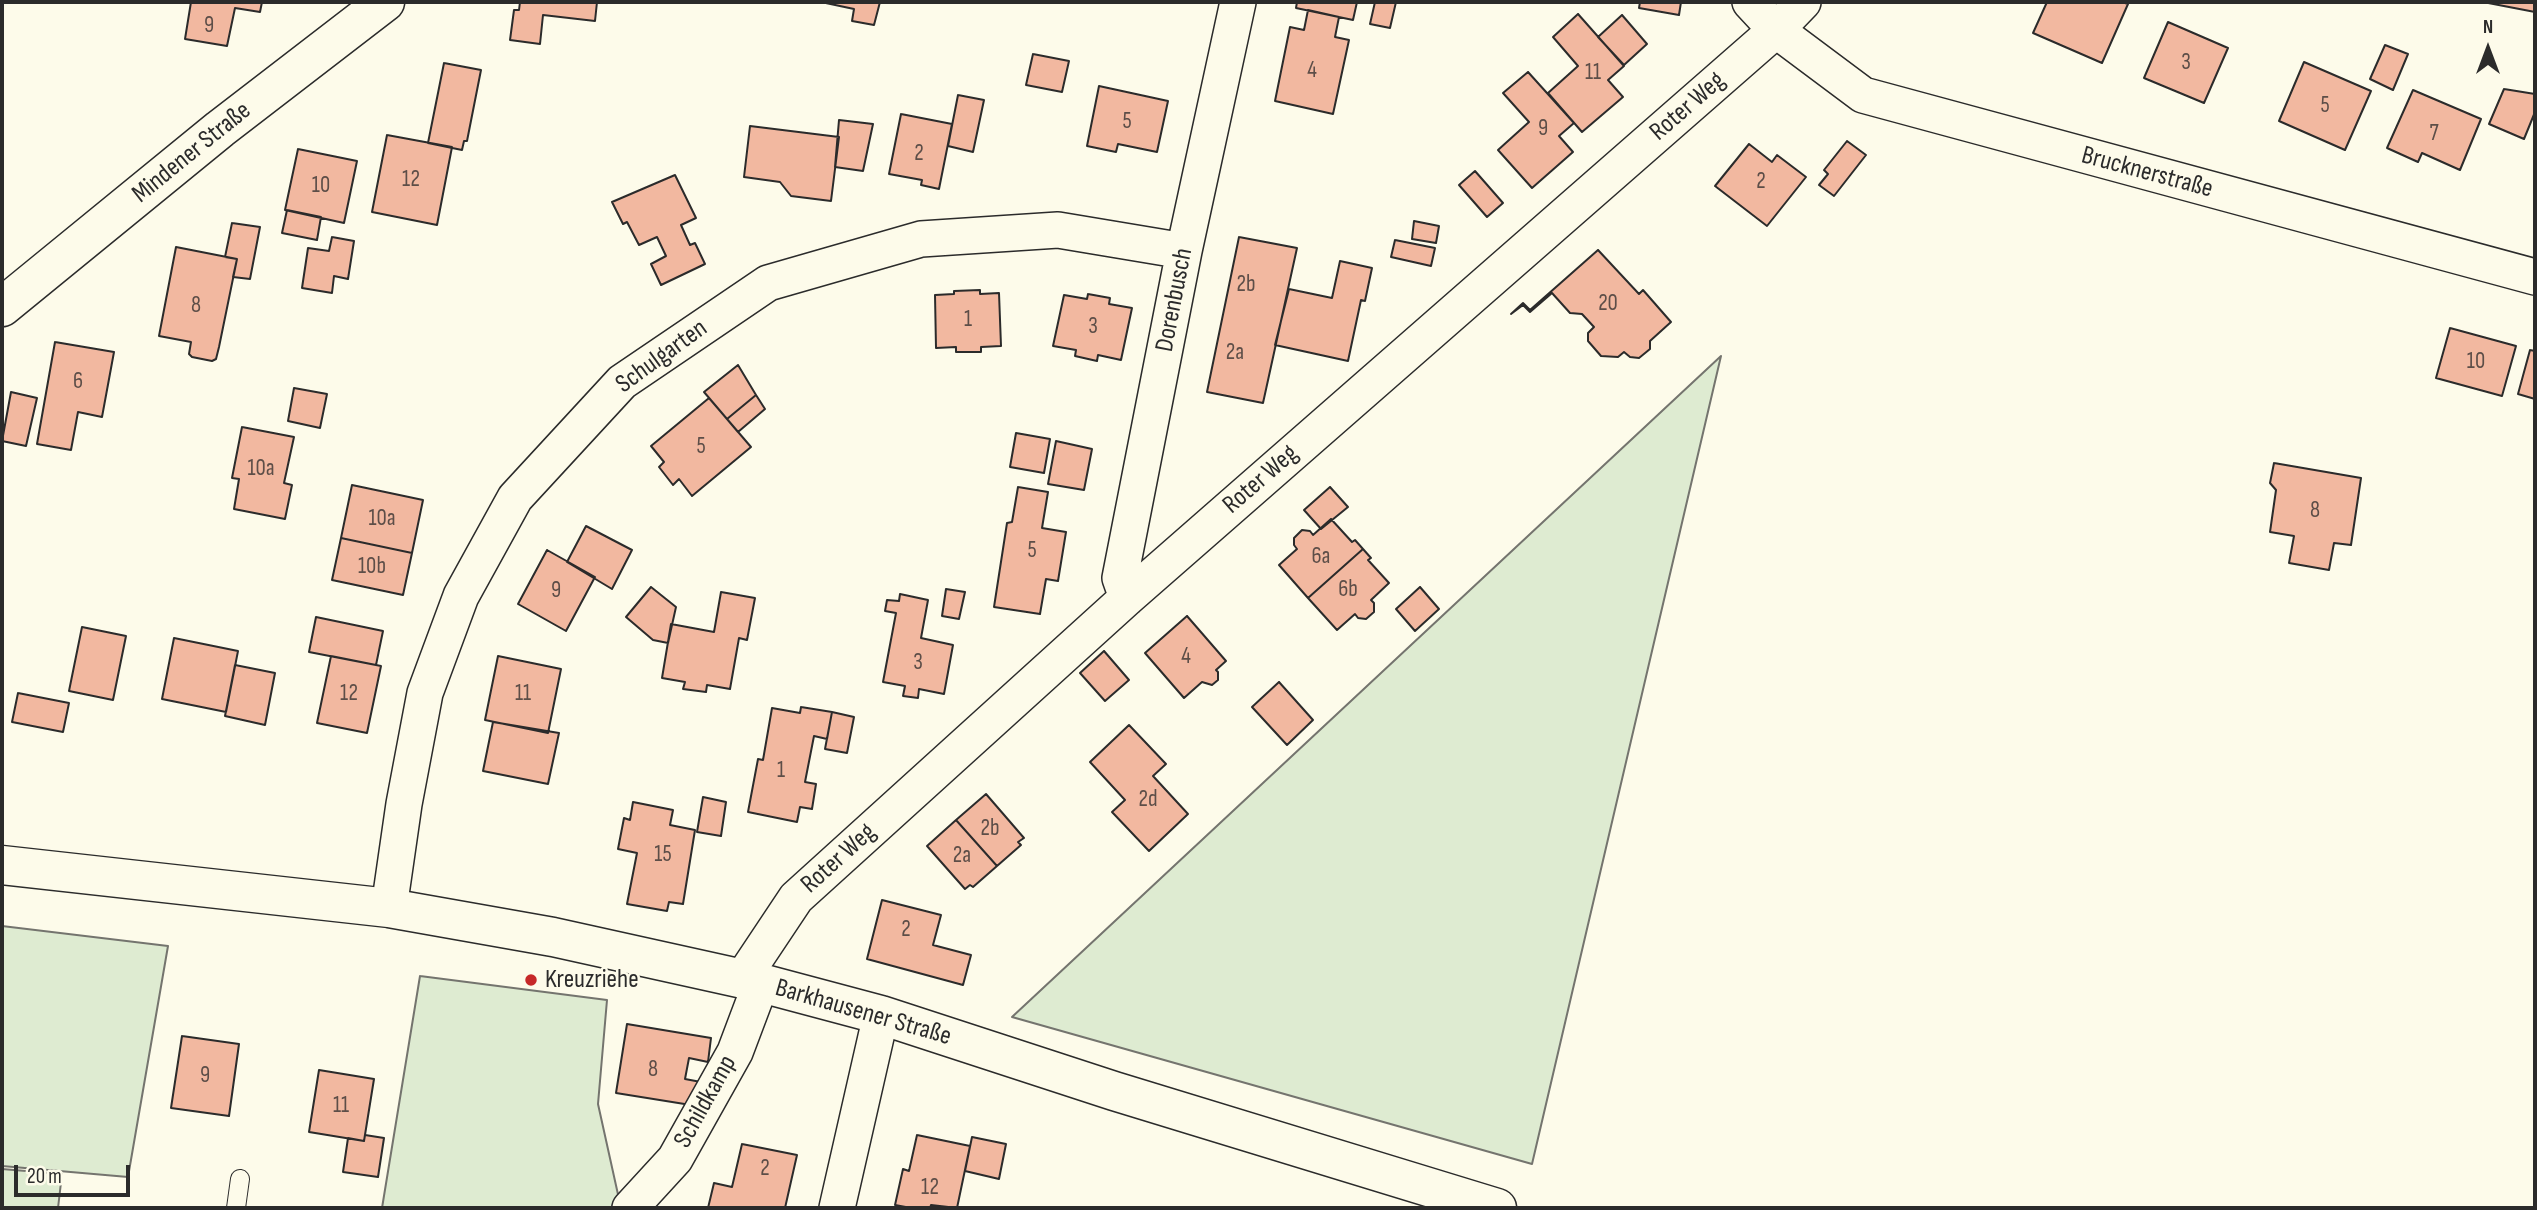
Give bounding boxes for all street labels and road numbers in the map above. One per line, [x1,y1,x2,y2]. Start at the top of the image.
street label: Roter Weg [1644,66,1732,148]
street label: Mindener Straße [126,96,258,210]
street label: Brucknerstraße [2078,141,2216,205]
street label: Dorenbusch [1150,246,1200,354]
street label: Schulgarten [610,313,714,401]
street label: Roter Weg [1217,439,1305,521]
street label: Roter Weg [795,817,883,901]
street label: Barkhausener Straße [771,973,955,1053]
street label: Schildkamp [668,1050,744,1154]

